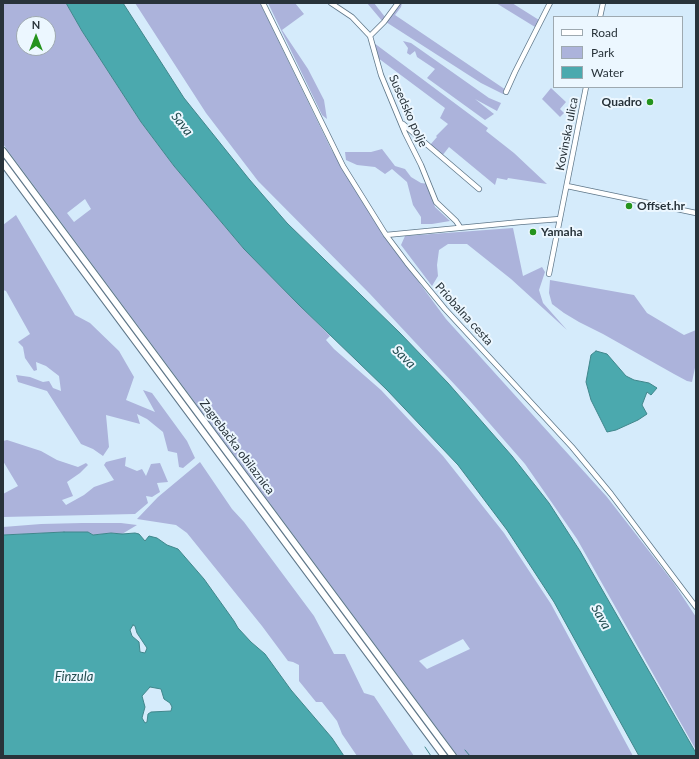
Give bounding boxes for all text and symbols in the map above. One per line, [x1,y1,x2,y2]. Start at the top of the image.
north arrow [16,16,56,56]
legend [553,16,683,88]
text: N [32,18,40,31]
text: Road [591,25,618,40]
text: Park [591,45,614,60]
text: Water [591,65,624,80]
street label: Susedsko polje [386,73,430,149]
place label: Quadro [602,95,642,109]
street label: Kovinska ulica [553,96,581,172]
marker: Quadro [645,97,655,107]
water label: Sava [168,109,196,139]
place label: Offset.hr [637,199,685,213]
marker: Offset.hr [624,201,634,211]
place label: Yamaha [541,225,583,239]
marker: Yamaha [528,227,538,237]
street label: Priobalna cesta [432,280,496,348]
water label: Sava [389,342,419,372]
street label: Zagrebačka obilaznica [197,397,277,497]
water label: Sava [588,602,614,632]
water label: Finzula [55,669,93,685]

